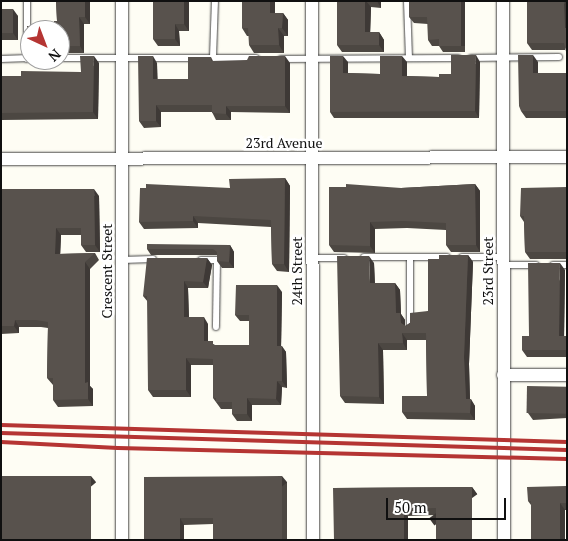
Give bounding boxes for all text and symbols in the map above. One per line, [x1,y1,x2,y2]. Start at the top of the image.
north arrow [20,20,70,70]
text: N [45,45,65,66]
street label: 23rd Avenue [245,135,323,151]
street label: Crescent Street [99,223,115,319]
street label: 24th Street [289,236,305,306]
street label: 23rd Street [480,237,496,305]
scale bar [388,488,508,520]
text: 50 m [394,497,427,517]

